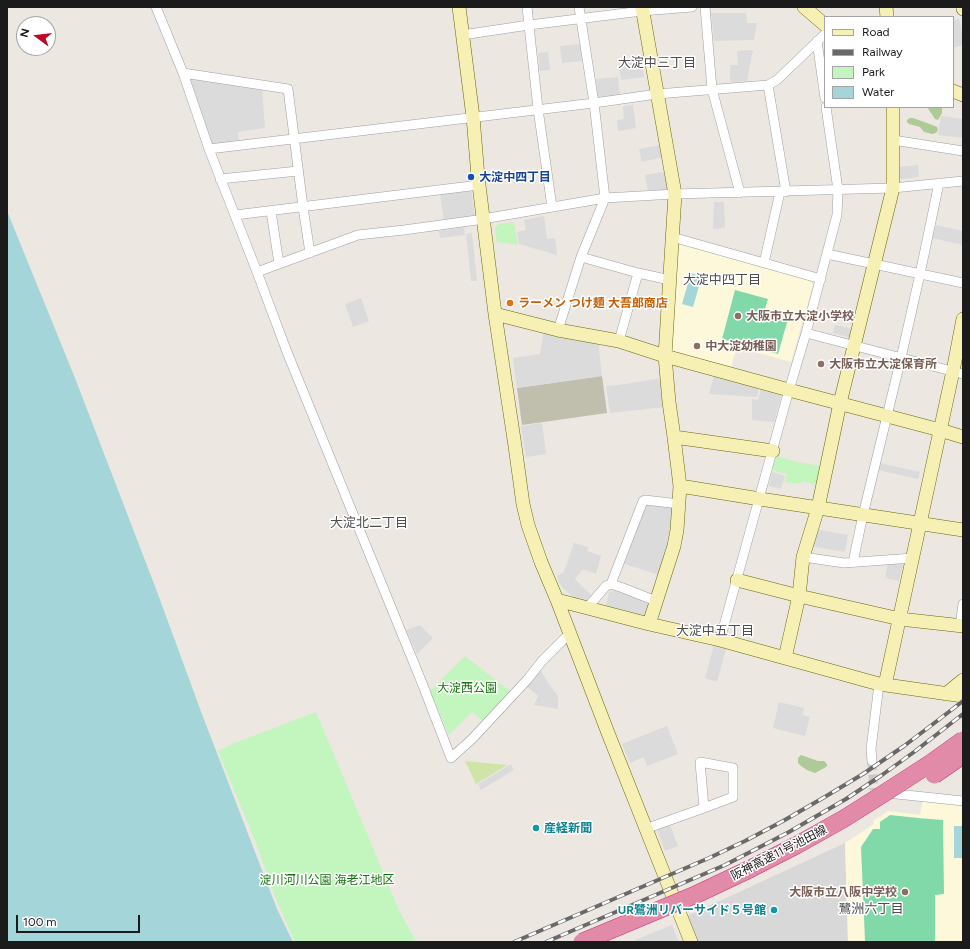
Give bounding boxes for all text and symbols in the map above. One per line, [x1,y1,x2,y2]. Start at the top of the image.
north arrow [16,16,56,56]
legend [824,16,954,108]
text: Road [862,25,890,39]
text: N [18,27,32,39]
text: Railway [862,45,903,59]
district label: 大淀中三丁目 [618,55,696,71]
text: Park [862,65,885,79]
text: Water [862,85,894,99]
place label: 大淀中四丁目 [479,170,551,184]
marker: 大淀中四丁目 [466,172,476,182]
district label: 大淀中四丁目 [683,272,761,288]
place label: ラーメン つけ麺 大吾郎商店 [518,296,668,310]
marker: ラーメン つけ麺 大吾郎商店 [505,298,515,308]
place label: 大阪市立大淀小学校 [746,309,854,323]
marker: 大阪市立大淀小学校 [733,311,743,321]
place label: 中大淀幼稚園 [705,339,777,353]
marker: 中大淀幼稚園 [692,341,702,351]
place label: 大阪市立大淀保育所 [829,357,937,371]
marker: 大阪市立大淀保育所 [816,359,826,369]
district label: 大淀北二丁目 [330,515,408,531]
district label: 大淀中五丁目 [676,623,754,639]
park label: 大淀西公園 [437,681,497,695]
place label: 産経新聞 [544,821,592,835]
marker: 産経新聞 [531,823,541,833]
street label: 阪神高速11号池田線 [729,823,829,883]
park label: 淀川河川公園 海老江地区 [260,873,394,887]
place label: 大阪市立八阪中学校 [789,885,897,899]
marker: 大阪市立八阪中学校 [900,887,910,897]
district label: 鷺洲六丁目 [839,901,903,917]
place label: UR鷺洲リバーサイド５号館 [618,903,766,917]
marker: UR鷺洲リバーサイド５号館 [769,905,779,915]
scale bar [18,907,142,933]
text: 100 m [23,915,57,929]

